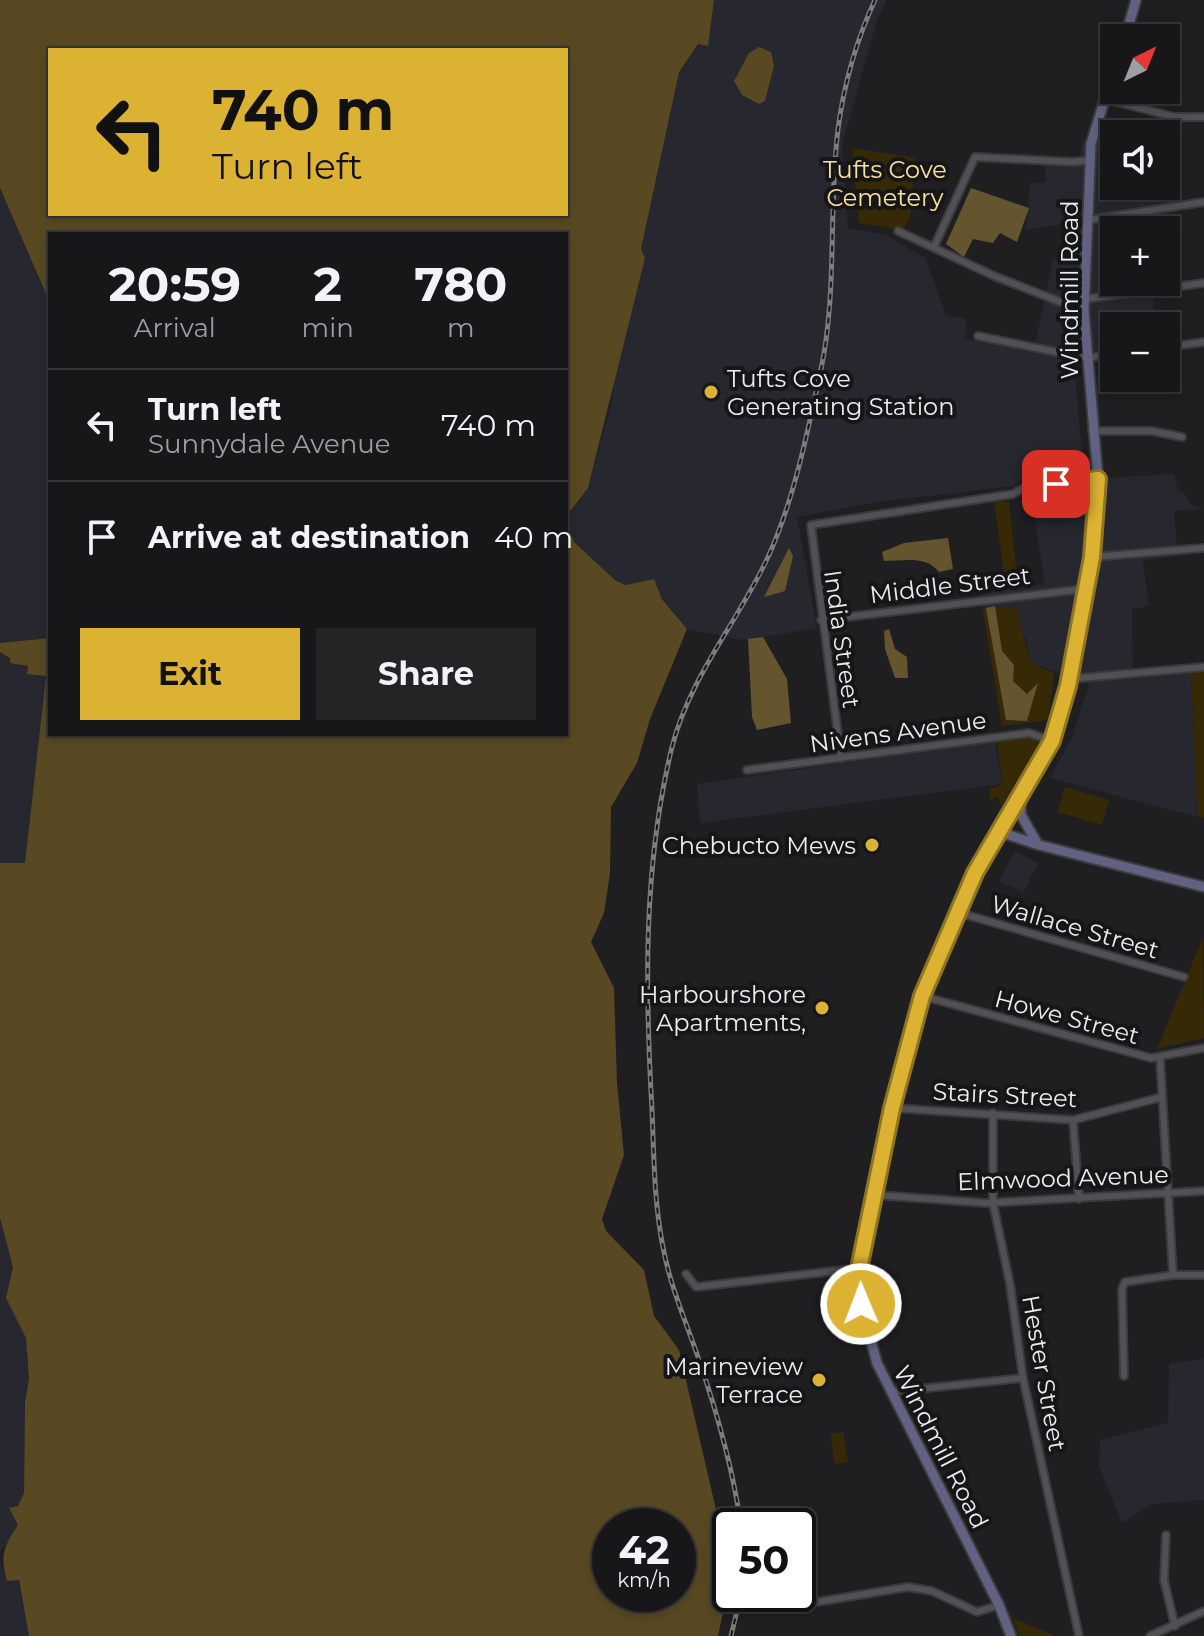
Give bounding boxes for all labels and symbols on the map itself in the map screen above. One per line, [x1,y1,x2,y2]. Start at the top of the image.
north arrow [1100,24,1180,104]
park label: Tufts Cove Cemetery [823,155,947,212]
street label: Windmill Road [1055,200,1084,380]
place label: Tufts Cove Generating Station [727,364,954,421]
marker: Tufts Cove Generating Station [702,383,720,401]
pin [1022,450,1090,518]
street label: Middle Street [868,561,1032,609]
street label: India Street [818,568,866,710]
street label: Nivens Avenue [808,705,988,759]
place label: Chebucto Mews [662,831,856,860]
marker: Chebucto Mews [863,836,881,854]
street label: Wallace Street [988,889,1162,965]
place label: Harbourshore Apartments, [639,980,806,1037]
street label: Howe Street [992,984,1143,1050]
marker: Harbourshore Apartments, [813,999,831,1017]
street label: Stairs Street [932,1077,1078,1113]
street label: Elmwood Avenue [957,1160,1169,1196]
position arrow [819,1262,903,1346]
street label: Hester Street [1016,1293,1072,1454]
place label: Marineview Terrace [665,1352,803,1409]
street label: Windmill Road [887,1361,995,1533]
marker: Marineview Terrace [810,1371,828,1389]
speed limit sign: 50 [712,1508,816,1612]

